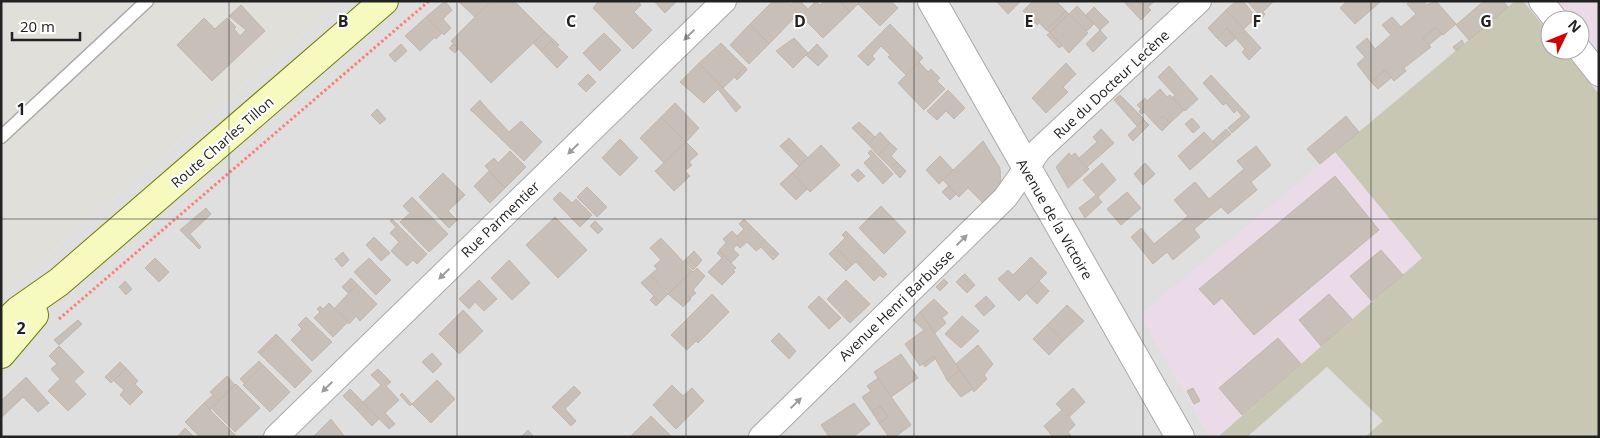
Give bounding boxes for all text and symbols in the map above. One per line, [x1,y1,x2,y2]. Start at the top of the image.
scale bar [12,10,80,42]
text: B [338,10,348,32]
text: C [566,10,576,32]
text: D [794,10,806,32]
text: E [1025,10,1034,32]
text: F [1253,10,1261,32]
text: G [1480,10,1492,32]
north arrow [1540,10,1590,60]
text: N [1564,15,1586,36]
text: 20 m [20,16,55,36]
street label: Rue du Docteur Lecène [1049,25,1173,143]
one-way arrow [683,29,695,41]
street label: Route Charles Tillon [167,92,277,192]
text: 1 [16,98,26,120]
one-way arrow [567,142,579,154]
street label: Avenue de la Victoire [1013,155,1097,283]
street label: Rue Parmentier [457,176,544,261]
one-way arrow [956,235,968,247]
street label: Avenue Henri Barbusse [834,245,958,365]
one-way arrow [438,268,450,280]
text: 2 [16,317,26,339]
one-way arrow [321,381,333,393]
one-way arrow [790,397,802,409]

